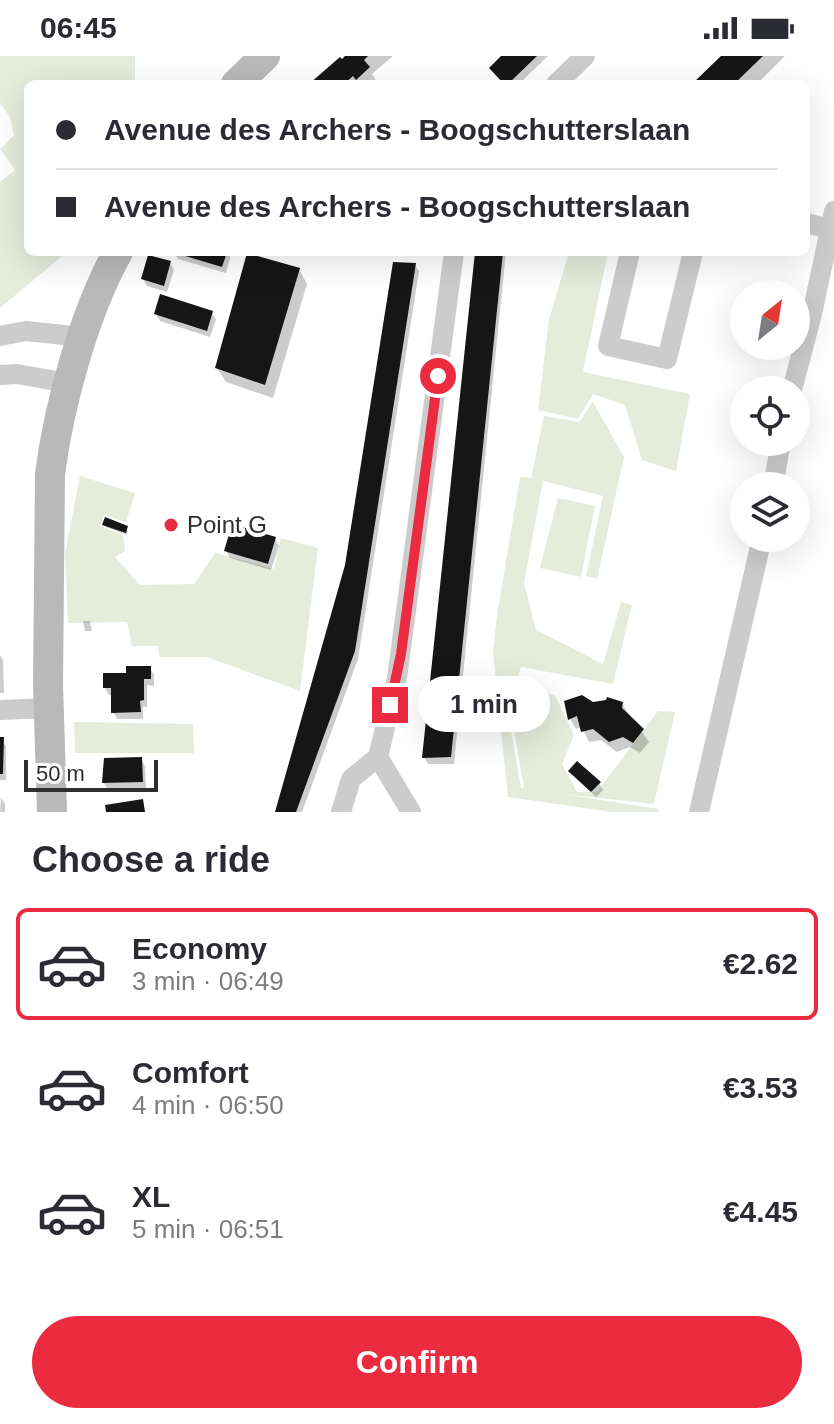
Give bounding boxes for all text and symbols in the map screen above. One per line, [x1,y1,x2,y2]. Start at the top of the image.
text: 06:45 [40,11,117,44]
text: Avenue des Archers - Boogschutterslaan [104,113,690,146]
text: Avenue des Archers - Boogschutterslaan [104,190,690,223]
north arrow [730,280,810,360]
map controls [730,280,810,552]
route start [420,358,456,394]
button: locate [730,376,810,456]
button: layers [730,472,810,552]
place label: Point G [187,511,267,538]
marker: Point G [162,516,180,534]
callout: 1 min [418,677,550,733]
route end [372,687,408,723]
text: 1 min [450,689,518,719]
scale bar [24,756,158,792]
text: 50 m [36,761,85,786]
text: Choose a ride [32,839,270,880]
icon: car [36,928,108,1000]
text: Economy [132,932,267,965]
text: €2.62 [723,947,798,980]
text: 3 min · 06:49 [132,966,284,996]
icon: car [36,1052,108,1124]
text: Comfort [132,1056,249,1089]
text: €3.53 [723,1071,798,1104]
text: 4 min · 06:50 [132,1090,284,1120]
icon: car [36,1176,108,1248]
text: XL [132,1180,170,1213]
text: €4.45 [723,1195,798,1228]
text: 5 min · 06:51 [132,1214,284,1244]
button: Confirm [32,1316,802,1408]

